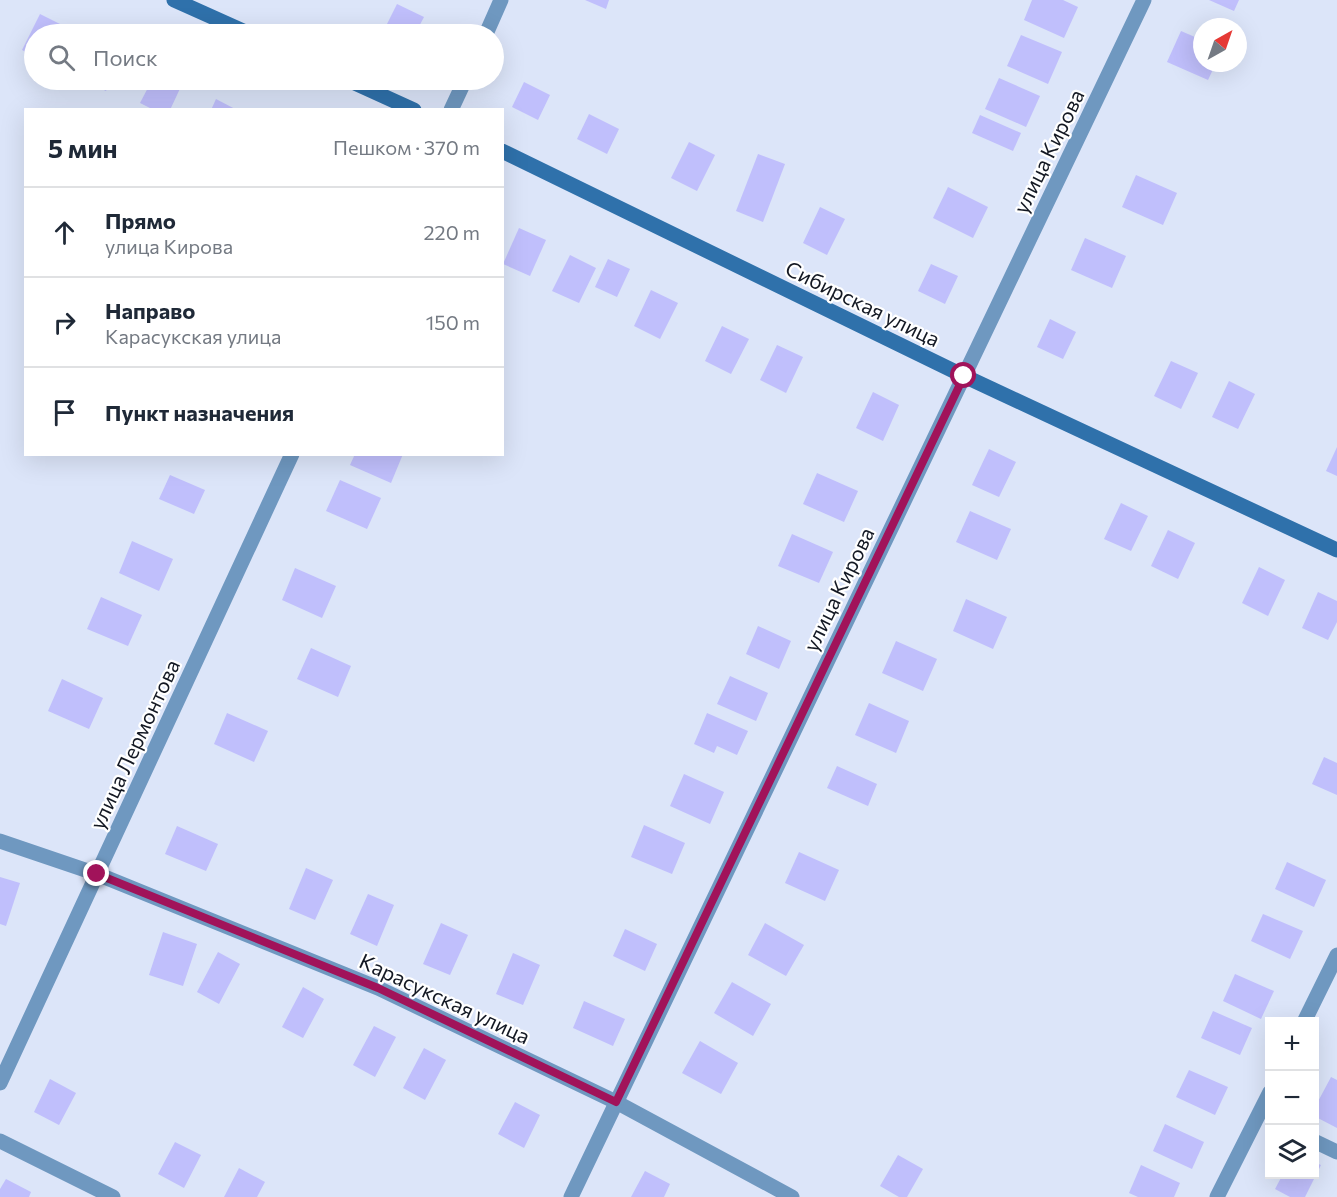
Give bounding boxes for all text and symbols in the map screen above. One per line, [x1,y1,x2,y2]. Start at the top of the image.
north arrow [1193,18,1247,72]
search box [24,24,504,90]
icon: search [45,41,78,74]
text: Поиск [93,44,158,71]
street label: улица Кирова [1007,85,1089,217]
text: 5 мин [48,132,118,163]
text: Пешком · 370 m [333,135,480,159]
text: Прямо [105,207,176,234]
icon: ahead [48,216,81,249]
text: 220 m [424,220,480,244]
text: улица Кирова [105,234,233,258]
street label: Сибирская улица [782,255,944,351]
text: Направо [105,297,195,324]
icon: right [48,306,81,339]
text: 150 m [426,310,480,334]
text: Карасукская улица [105,324,281,348]
route start [950,362,976,388]
icon: arrive [48,396,81,429]
text: Пункт назначения [105,399,294,426]
street label: улица Кирова [797,523,879,655]
street label: улица Лермонтова [84,655,184,833]
route end [83,860,109,886]
street label: Карасукская улица [356,948,534,1048]
map controls [1265,1017,1319,1179]
button: + [1265,1017,1319,1071]
button: − [1265,1071,1319,1125]
button: layers [1265,1125,1319,1179]

